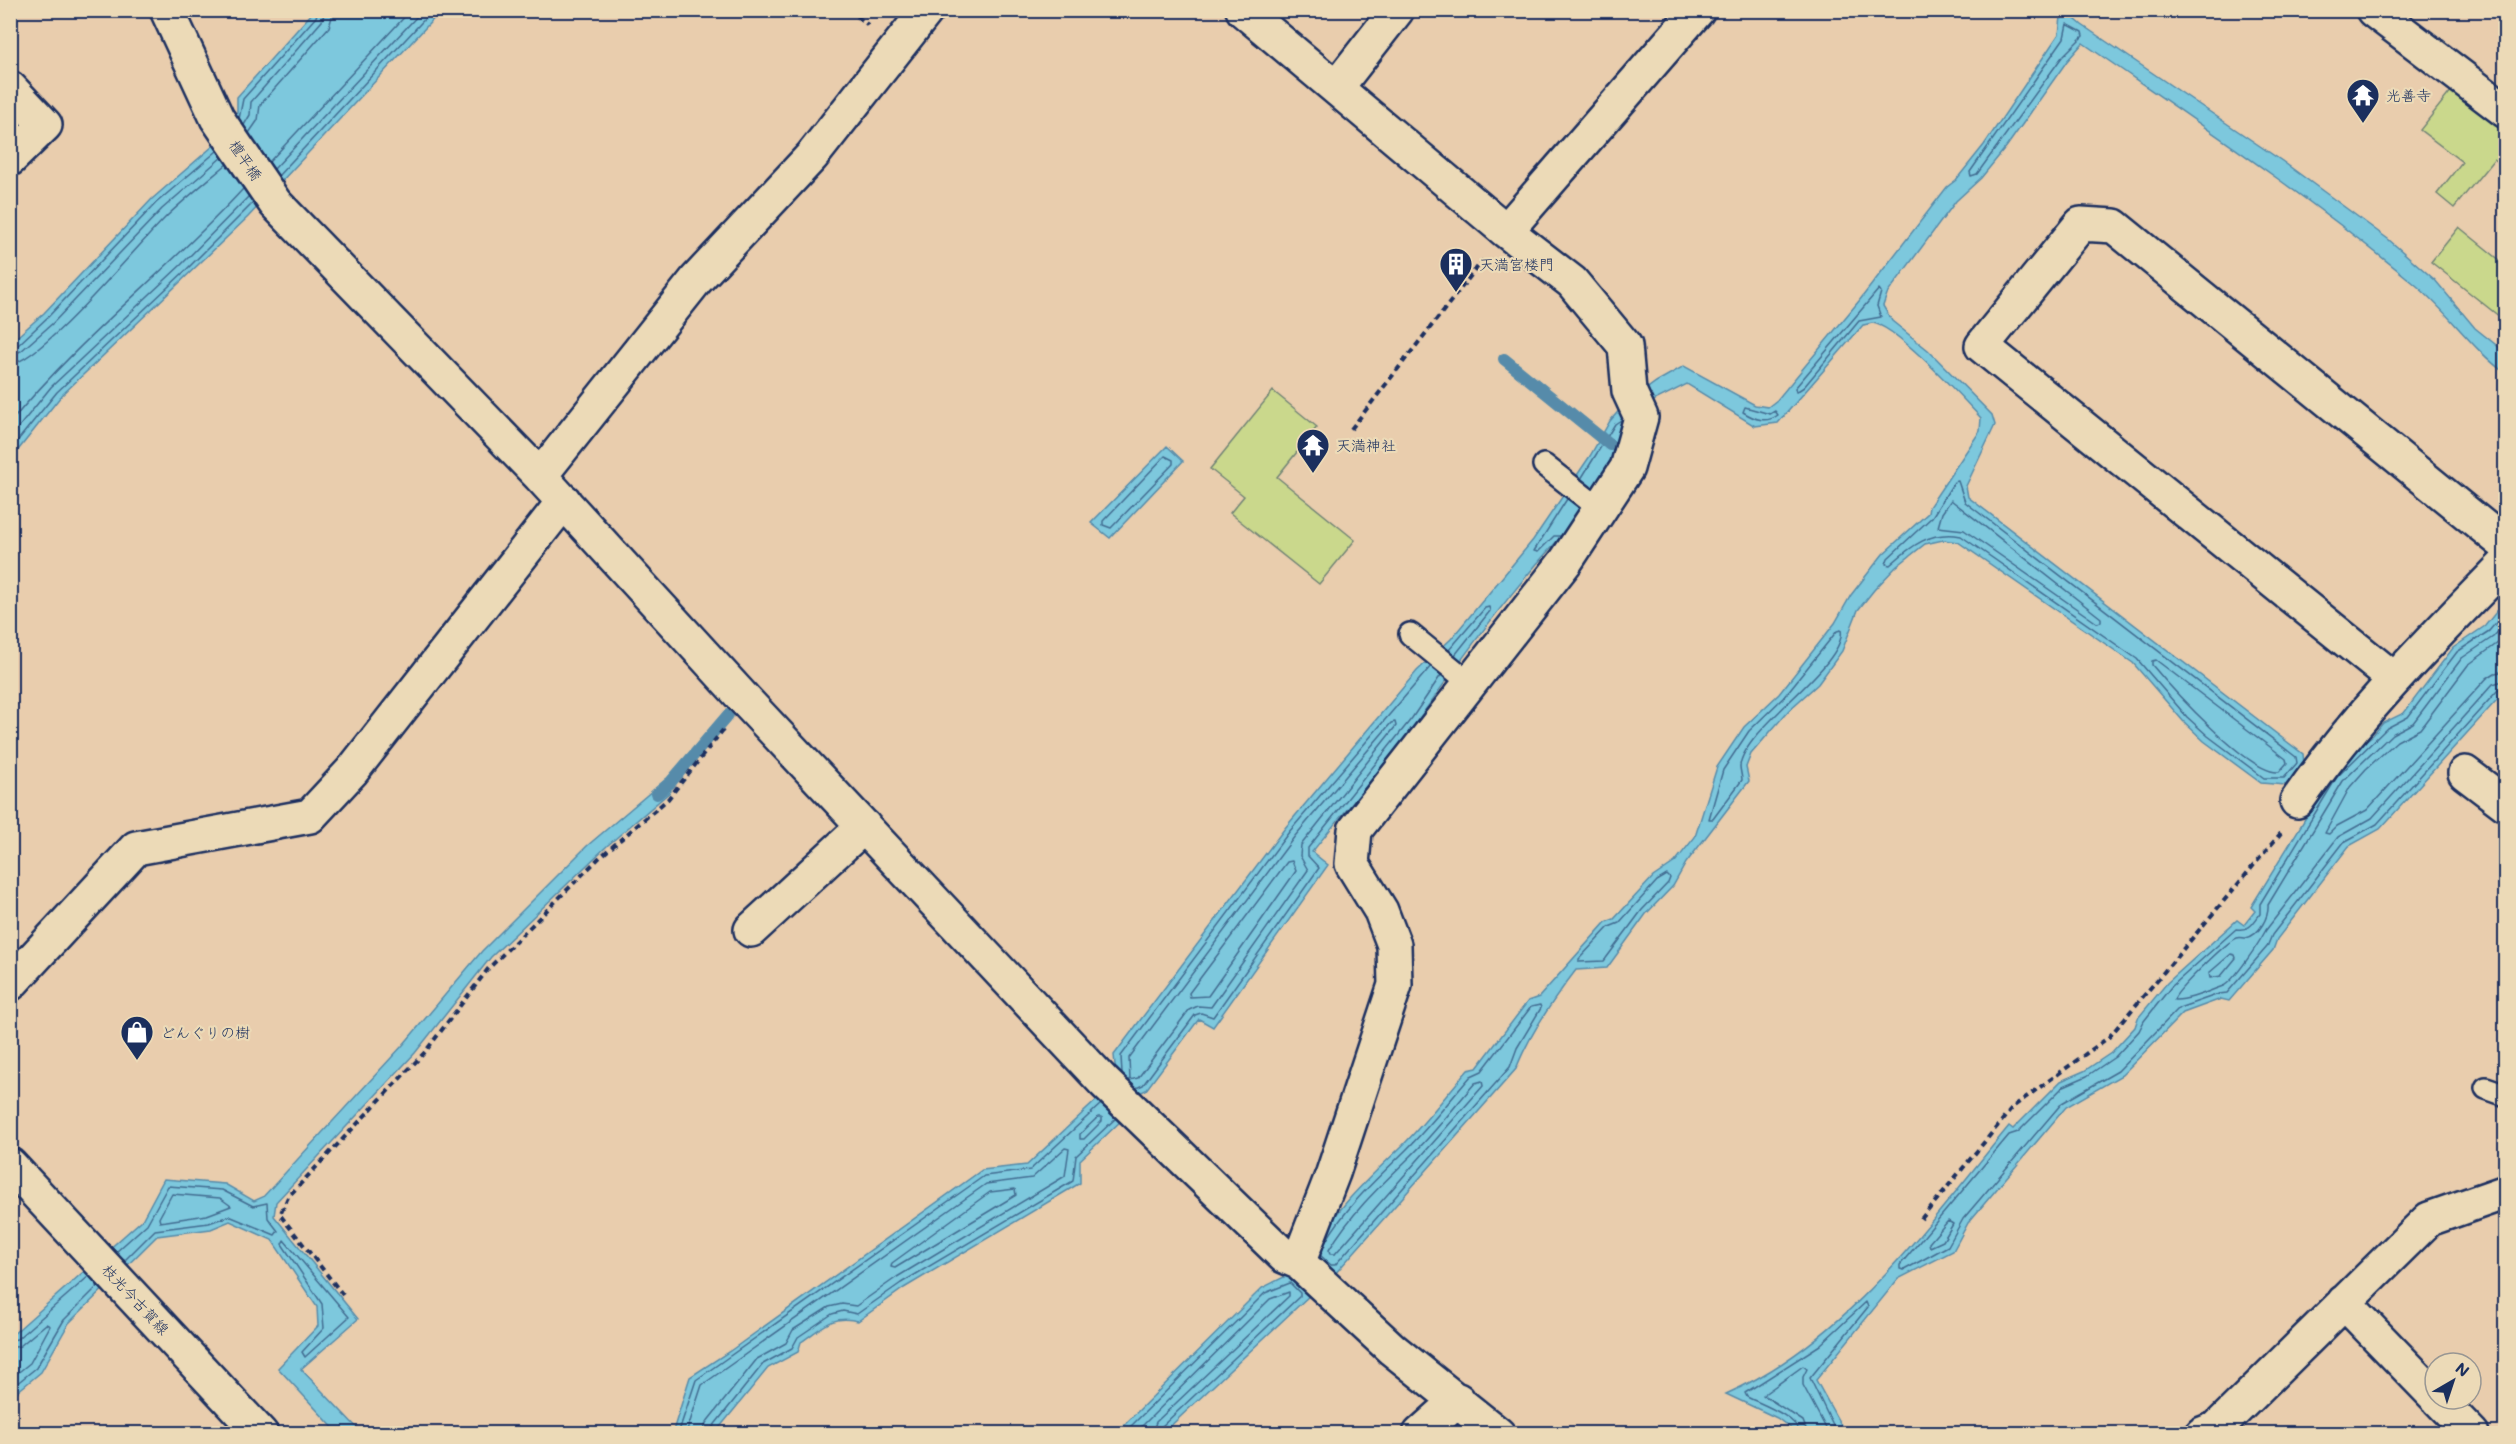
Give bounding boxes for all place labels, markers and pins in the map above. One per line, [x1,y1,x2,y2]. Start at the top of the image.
temple icon: 光善寺 [2345,77,2381,124]
place label: 光善寺 [2386,85,2431,105]
building icon: 天満宮楼門 [1438,246,1474,293]
place label: 天満宮楼門 [1479,254,1554,274]
temple icon: 天満神社 [1295,427,1331,474]
place label: 天満神社 [1336,435,1396,455]
shop icon: どんぐりの樹 [119,1014,155,1061]
place label: どんぐりの樹 [160,1022,250,1042]

